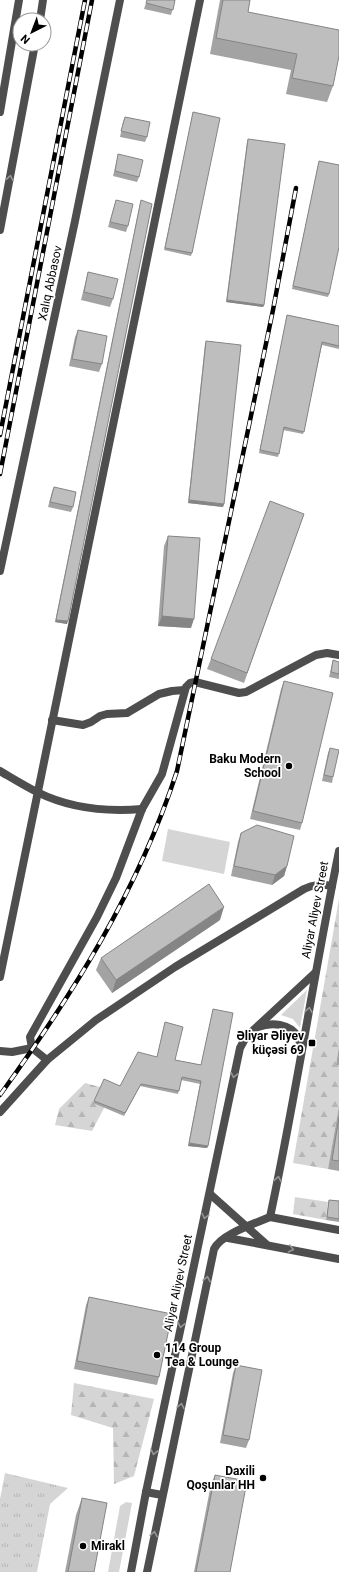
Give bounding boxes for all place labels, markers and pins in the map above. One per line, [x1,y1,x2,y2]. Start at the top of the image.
place label: Baku Modern School [209,752,281,780]
marker: Baku Modern School [284,761,294,771]
place label: Əliyar Əliyev küçəsi 69 [236,1029,304,1057]
marker: Əliyar Əliyev küçəsi 69 [307,1038,317,1048]
place label: 114 Group Tea & Lounge [165,1341,239,1369]
marker: 114 Group Tea & Lounge [152,1350,162,1360]
place label: Daxili Qoşunlar HH [186,1464,255,1492]
marker: Daxili Qoşunlar HH [258,1473,268,1483]
place label: Mirakl [91,1539,125,1553]
marker: Mirakl [78,1541,88,1551]

